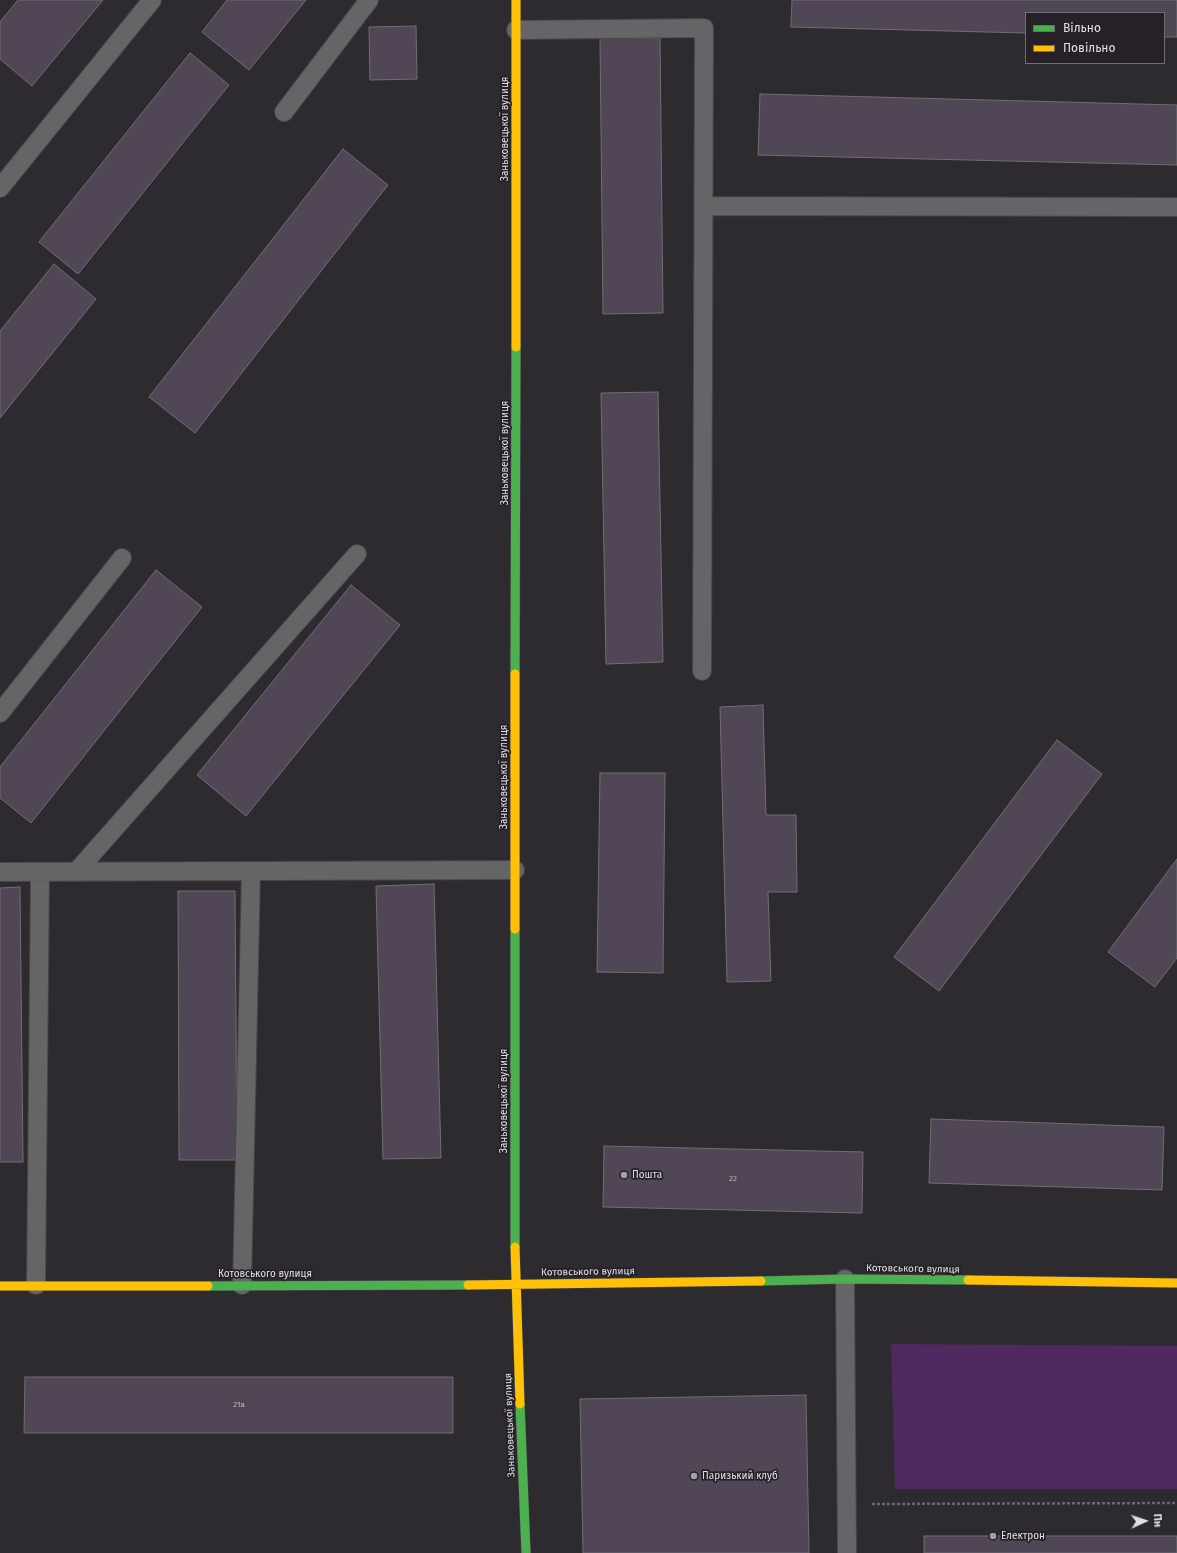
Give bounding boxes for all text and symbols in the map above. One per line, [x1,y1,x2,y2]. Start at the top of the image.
legend [1025,12,1165,64]
text: Вільно [1063,21,1101,35]
text: Повільно [1063,41,1116,55]
street label: Заньковецької вулиця [499,77,511,181]
street label: Заньковецької вулиця [499,401,511,505]
street label: Заньковецької вулиця [498,725,510,829]
street label: Заньковецької вулиця [498,1049,510,1153]
place label: Пошта [632,1169,662,1181]
marker: Пошта [619,1170,629,1180]
house number: 22 [729,1174,737,1184]
street label: Котовського вулиця [866,1262,960,1276]
street label: Котовського вулиця [541,1265,635,1279]
street label: Котовського вулиця [218,1268,312,1280]
street label: Заньковецької вулиця [502,1373,518,1477]
house number: 21а [233,1400,245,1410]
place label: Паризький клуб [702,1470,778,1482]
marker: Паризький клуб [689,1471,699,1481]
north arrow [1125,1501,1165,1541]
text: Пн [1151,1513,1164,1528]
place label: Електрон [1001,1530,1045,1542]
marker: Електрон [988,1531,998,1541]

